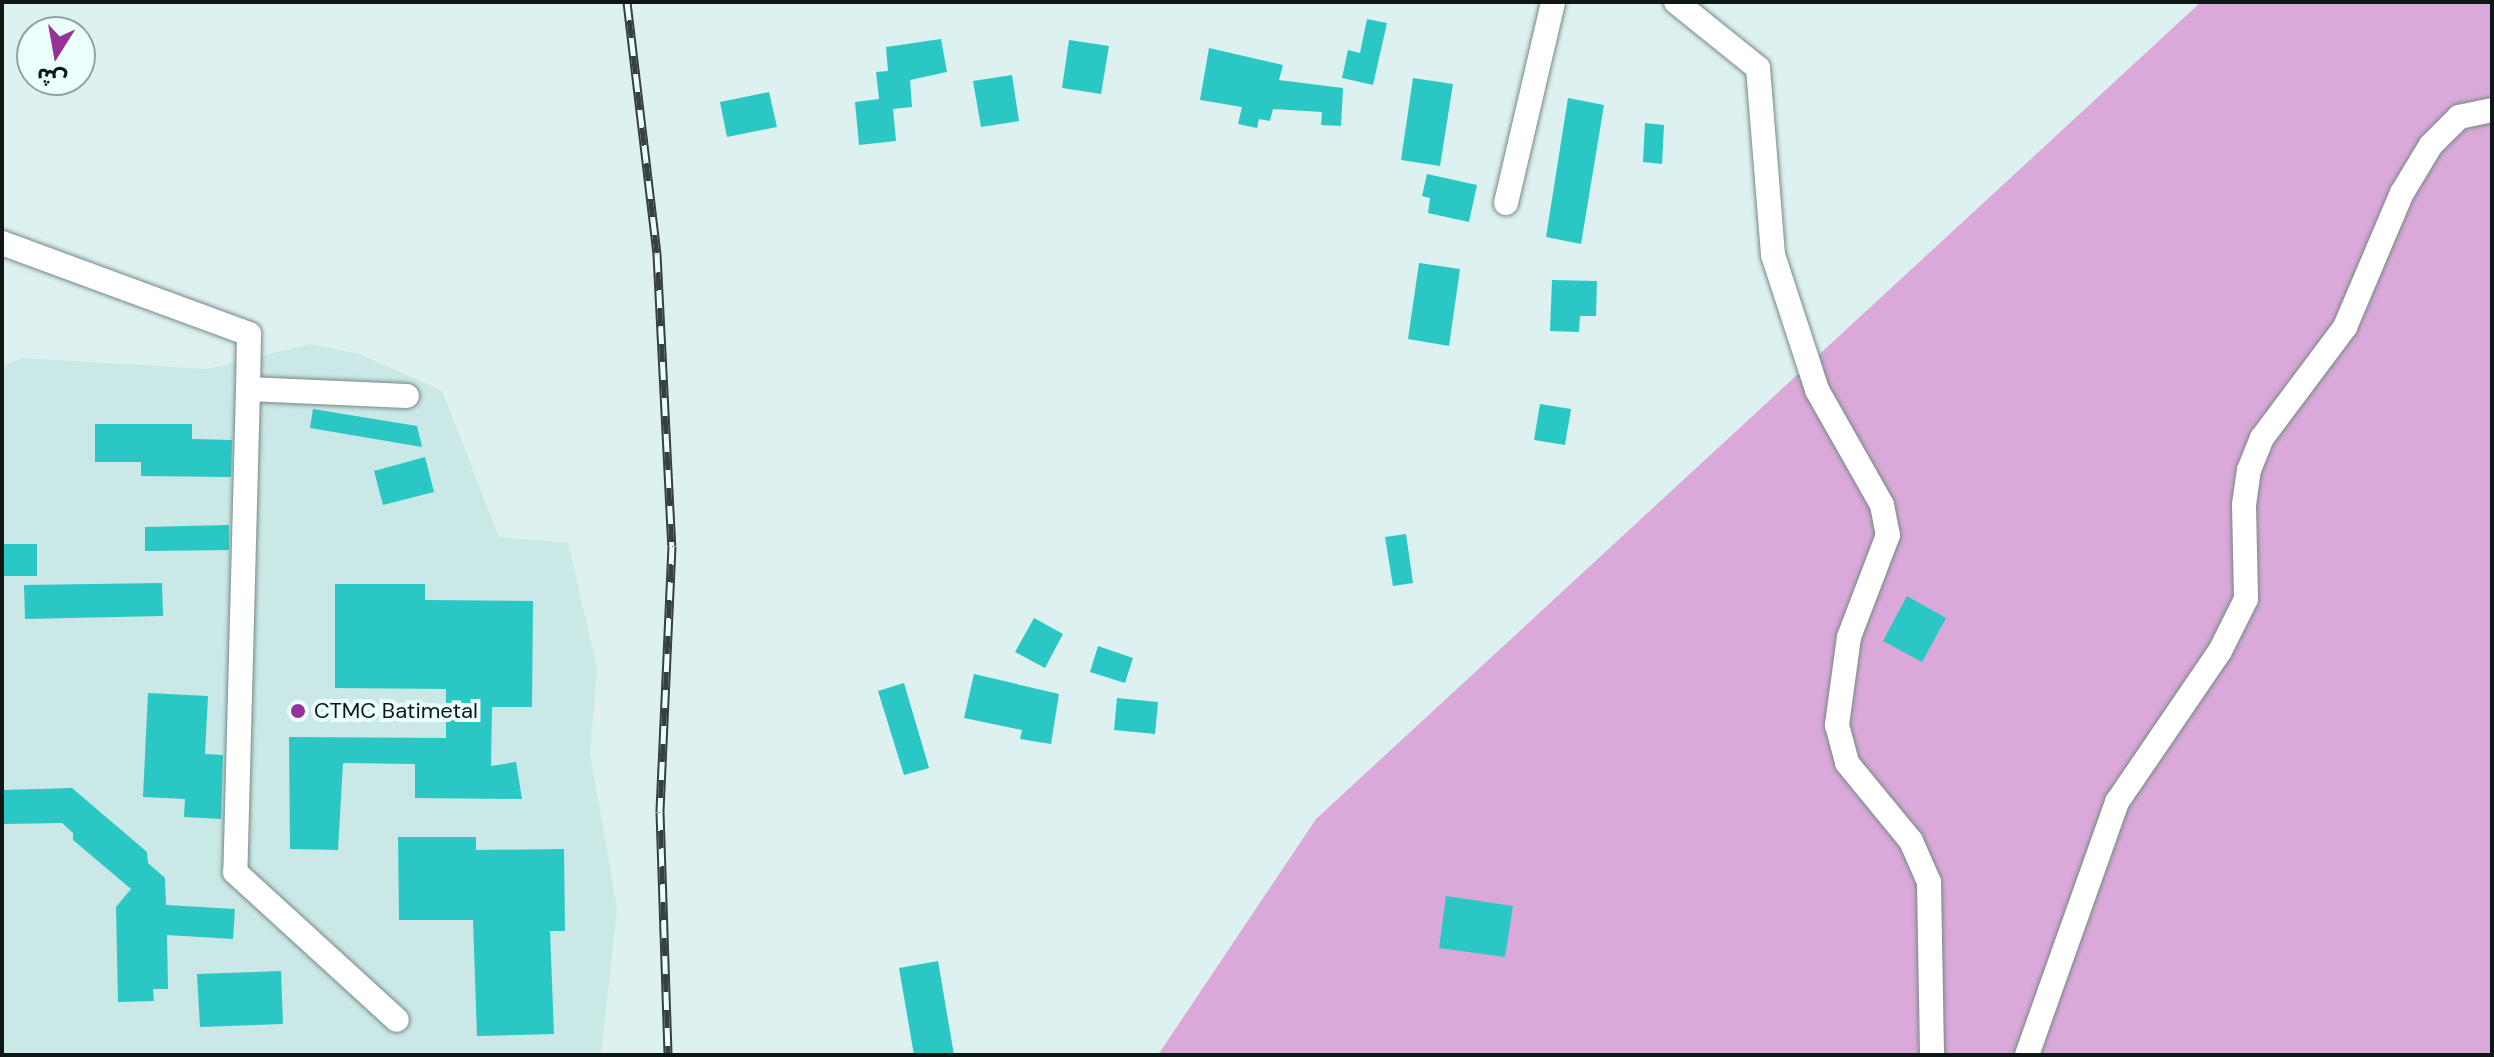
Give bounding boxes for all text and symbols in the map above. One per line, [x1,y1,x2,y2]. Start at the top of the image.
north arrow [16,16,96,96]
text: ش [34,61,69,95]
place label: CTMC Batimetal [314,698,478,724]
marker: CTMC Batimetal [289,702,307,720]

